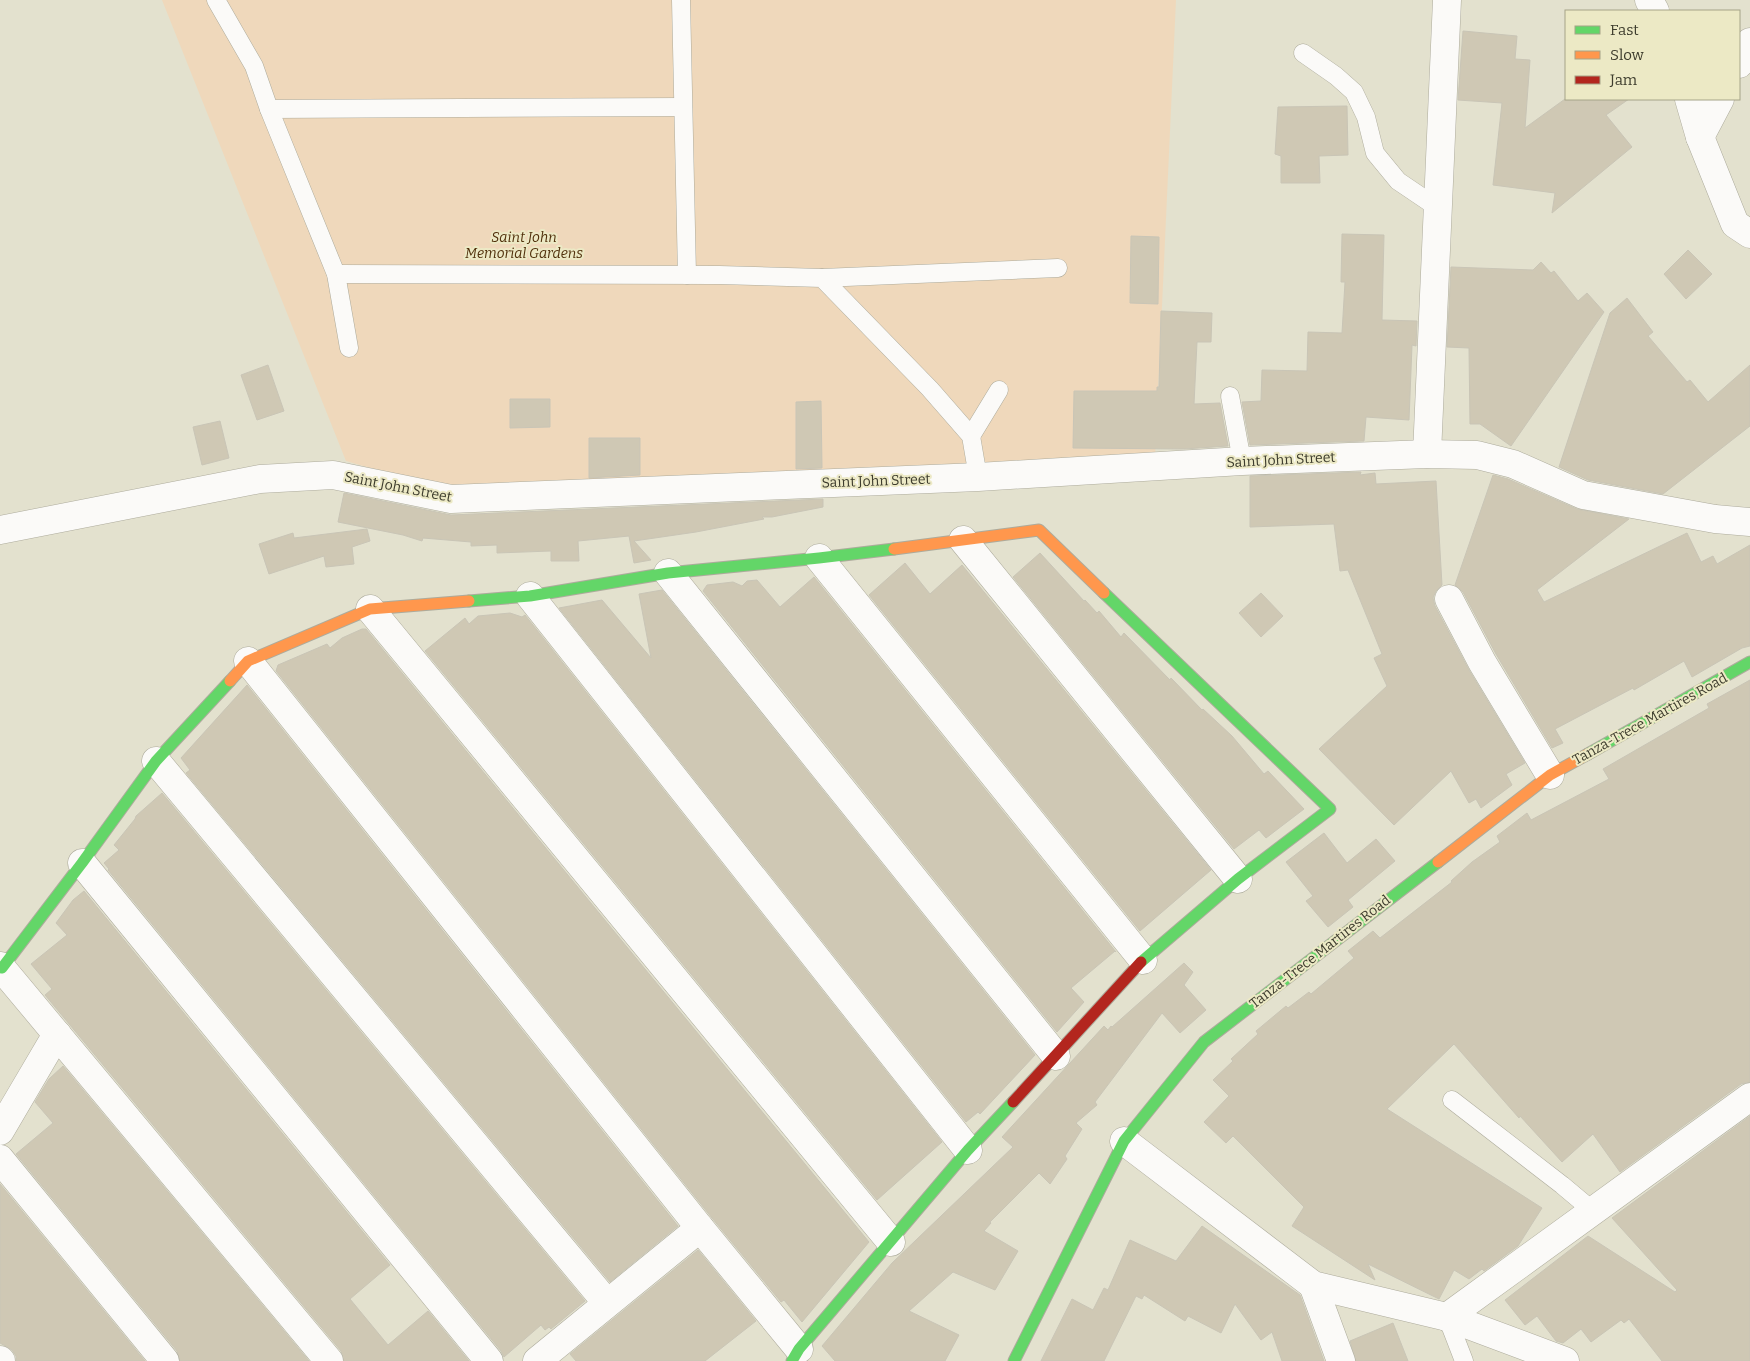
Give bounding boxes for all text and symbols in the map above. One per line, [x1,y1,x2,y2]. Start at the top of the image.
legend [1565,10,1740,100]
text: Fast [1610,21,1639,39]
text: Slow [1610,46,1645,64]
text: Jam [1609,71,1638,89]
park label: Saint John Memorial Gardens [465,229,583,262]
street label: Saint John Street [1226,449,1336,471]
street label: Saint John Street [343,468,453,506]
street label: Saint John Street [821,471,931,491]
street label: Tanza-Trece Martires Road [1570,669,1730,769]
street label: Tanza-Trece Martires Road [1246,892,1394,1012]

